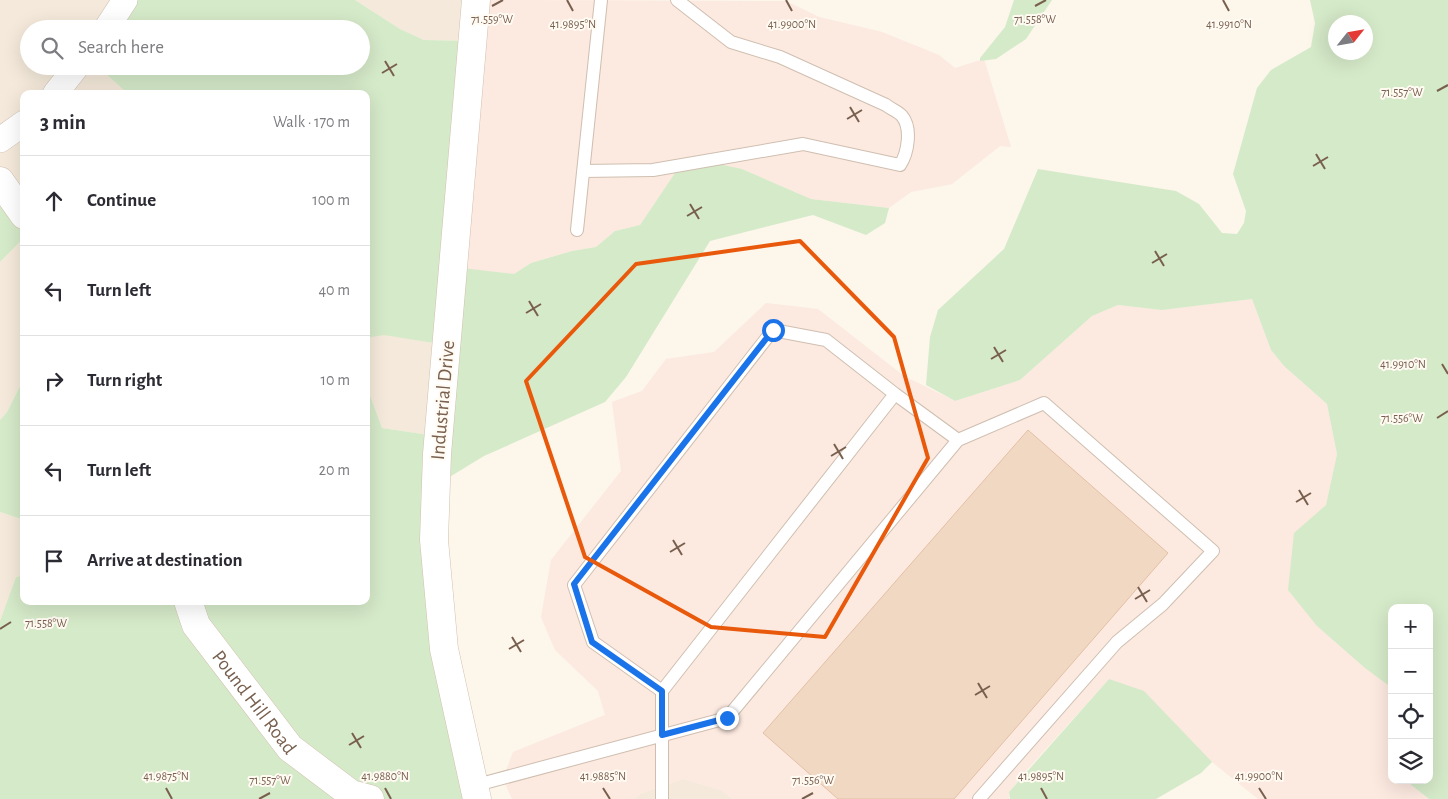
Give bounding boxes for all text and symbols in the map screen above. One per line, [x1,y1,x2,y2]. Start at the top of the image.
text: 71.559°W [471,13,513,25]
text: 71.558°W [1014,13,1056,25]
north arrow [1328,15,1373,60]
text: 41.9895°N [550,18,596,30]
text: 41.9900°N [768,18,816,30]
text: 41.9910°N [1206,18,1252,30]
search box [20,20,370,75]
icon: search [38,34,66,62]
text: Search here [78,38,164,57]
text: 71.557°W [1381,86,1423,98]
text: 3 min [40,112,86,133]
text: Walk · 170 m [273,114,350,130]
icon: ahead [40,187,68,215]
text: Continue [87,191,156,210]
text: 100 m [312,192,350,208]
icon: left [40,277,68,305]
text: Turn left [87,281,151,300]
text: 40 m [318,282,350,298]
route start [762,319,785,342]
street label: Industrial Drive [428,339,458,461]
text: 41.9910°N [1380,358,1426,370]
icon: right [40,367,68,395]
text: Turn right [87,371,162,390]
text: 10 m [321,372,350,388]
text: 71.556°W [1381,412,1423,424]
icon: left [40,457,68,485]
text: Turn left [87,461,151,480]
text: 20 m [319,462,350,478]
icon: arrive [40,547,68,575]
text: Arrive at destination [87,551,243,570]
map controls [1388,604,1433,784]
button: + [1388,604,1433,649]
text: 71.558°W [25,617,67,629]
street label: Pound Hill Road [208,647,300,758]
button: − [1388,649,1433,694]
button: locate [1388,694,1433,739]
route end [716,707,739,730]
button: layers [1388,739,1433,784]
text: 41.9875°N [143,770,189,782]
text: 41.9880°N [361,770,409,782]
text: 41.9885°N [580,770,626,782]
text: 41.9895°N [1018,770,1064,782]
text: 41.9900°N [1235,770,1283,782]
text: 71.557°W [249,774,291,786]
text: 71.556°W [792,774,834,786]

